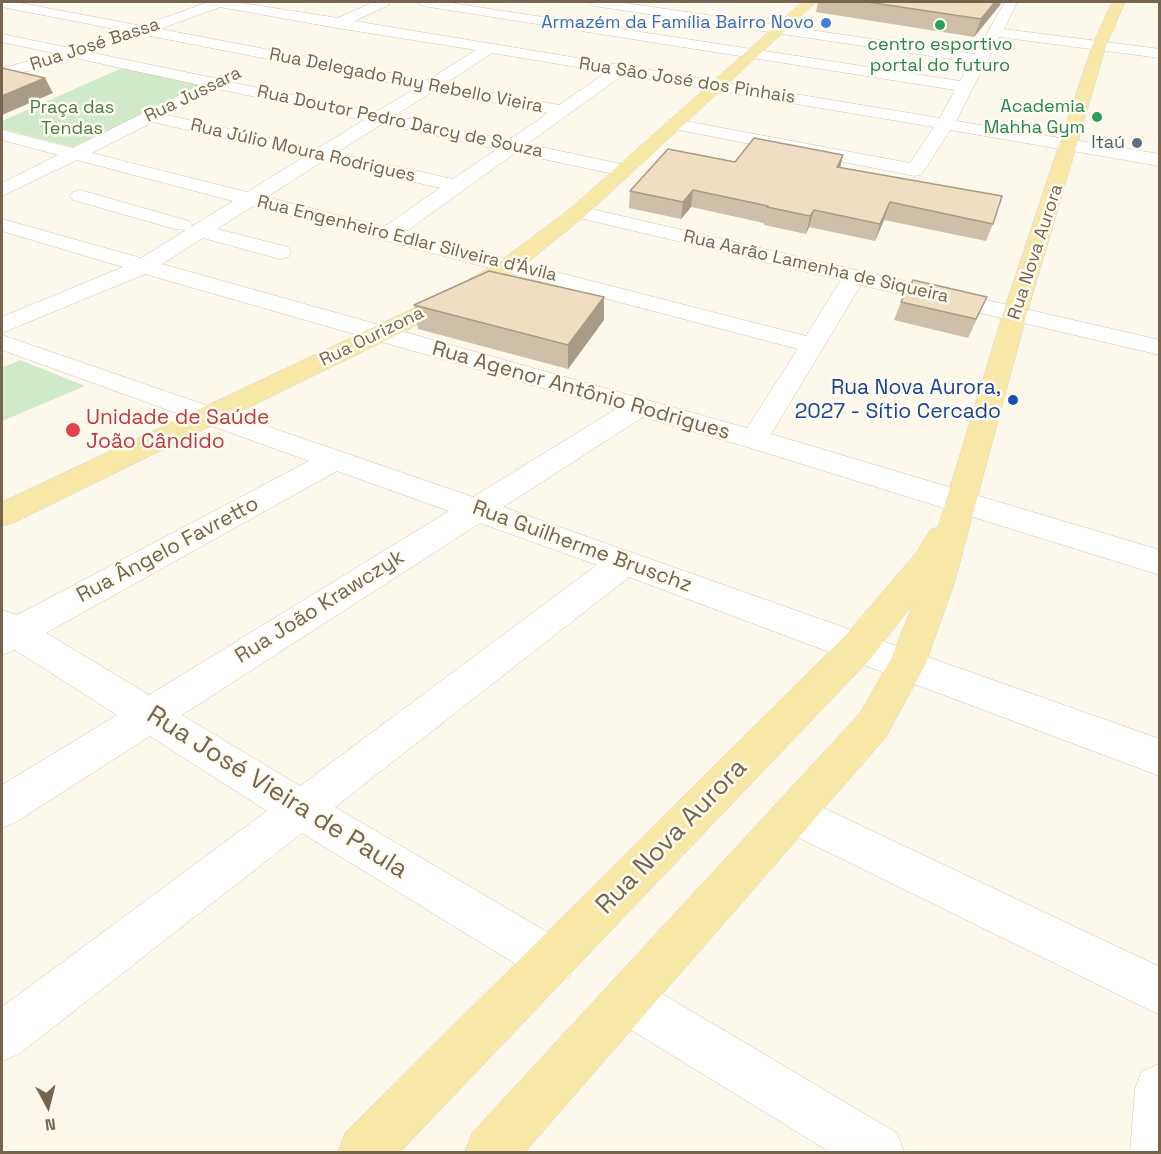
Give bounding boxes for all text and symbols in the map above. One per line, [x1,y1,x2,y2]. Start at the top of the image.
place label: Armazém da Família Bairro Novo [541,12,814,34]
street label: Rua José Bassa [28,14,162,76]
marker: Armazém da Família Bairro Novo [819,16,833,30]
marker: centro esportivo portal do futuro [933,18,947,32]
place label: centro esportivo portal do futuro [867,34,1013,76]
street label: Rua Delegado Ruy Rebello Vieira [267,44,545,118]
street label: Rua São José dos Pinhais [577,53,797,109]
street label: Rua Jussara [141,62,245,128]
street label: Rua Doutor Pedro Darcy de Souza [255,81,545,163]
place label: Academia Mahha Gym [984,96,1085,138]
park label: Praça das Tendas [30,97,114,140]
marker: Academia Mahha Gym [1090,110,1104,124]
street label: Rua Júlio Moura Rodrigues [188,115,418,187]
place label: Itaú [1091,132,1125,154]
marker: Itaú [1130,136,1144,150]
street label: Rua Nova Aurora [1004,182,1068,322]
street label: Rua Engenheiro Edlar Silveira d'Ávila [255,191,559,287]
street label: Rua Aarão Lamenha de Siqueira [681,226,951,308]
street label: Rua Ourizona [316,302,428,372]
street label: Rua Agenor Antônio Rodrigues [429,336,733,446]
place label: Rua Nova Aurora, 2027 - Sítio Cercado [795,375,1001,425]
marker: Rua Nova Aurora, 2027 - Sítio Cercado [1006,393,1020,407]
place label: Unidade de Saúde João Cândido [86,405,270,455]
marker: Unidade de Saúde João Cândido [64,421,82,439]
street label: Rua Ângelo Favretto [73,491,263,609]
street label: Rua Guilherme Bruschz [469,496,695,598]
street label: Rua João Krawczyk [231,545,409,669]
street label: Rua José Vieira de Paula [141,700,413,886]
street label: Rua Nova Aurora [590,753,754,921]
north arrow [18,1076,78,1136]
text: N [44,1113,57,1135]

